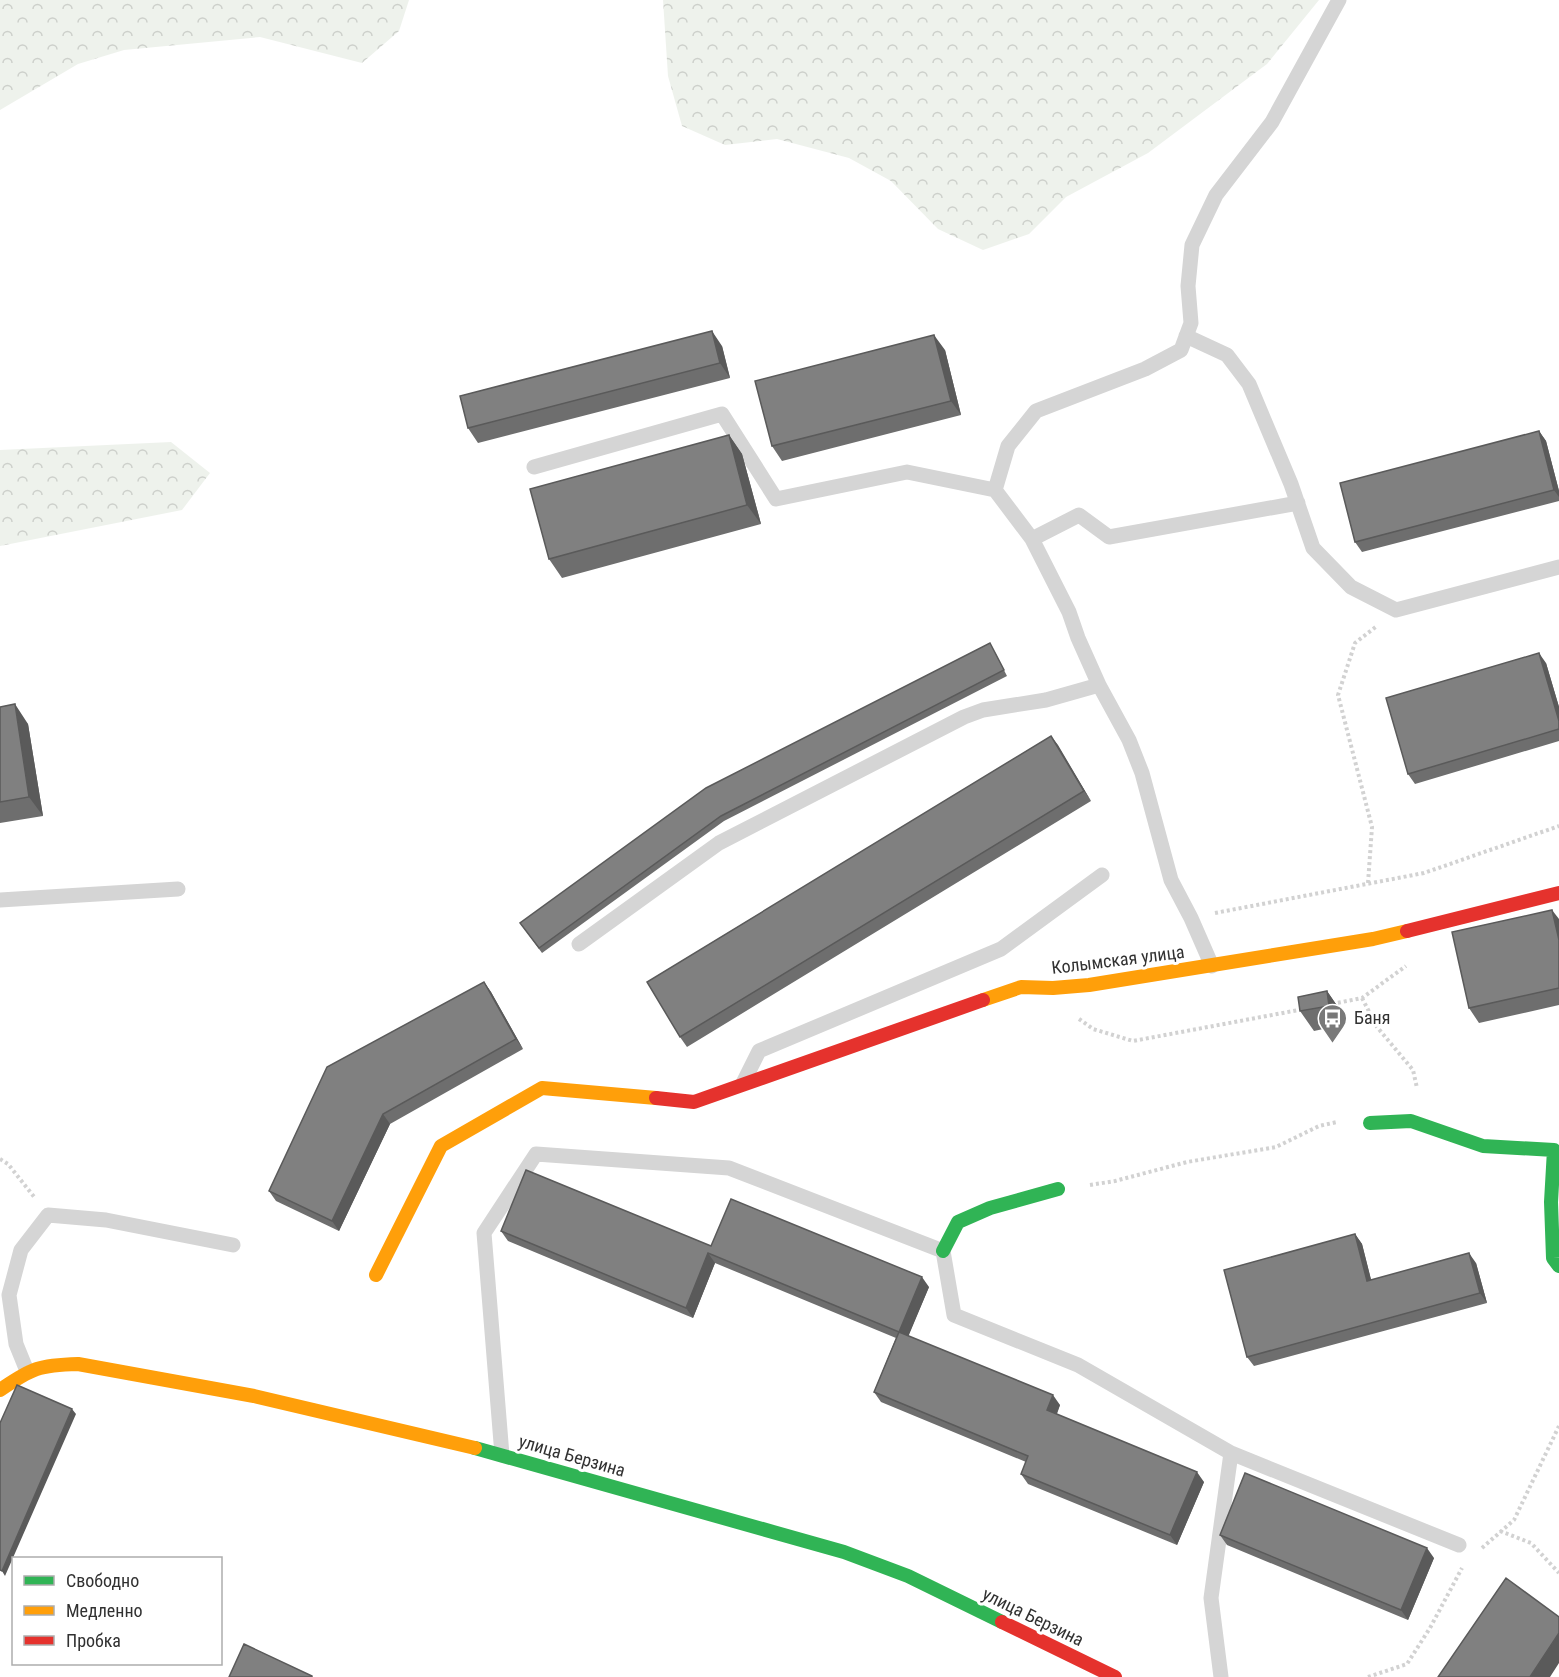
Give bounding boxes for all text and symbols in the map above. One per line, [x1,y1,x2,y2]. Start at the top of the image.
street label: Колымская улица [1050,941,1186,978]
bus stop icon: Баня [1317,1002,1349,1044]
place label: Баня [1354,1007,1390,1028]
street label: улица Берзина [516,1430,628,1481]
legend [12,1557,222,1665]
text: Свободно [66,1570,139,1591]
street label: улица Берзина [979,1583,1087,1650]
text: Медленно [66,1600,143,1621]
text: Пробка [66,1630,121,1651]

